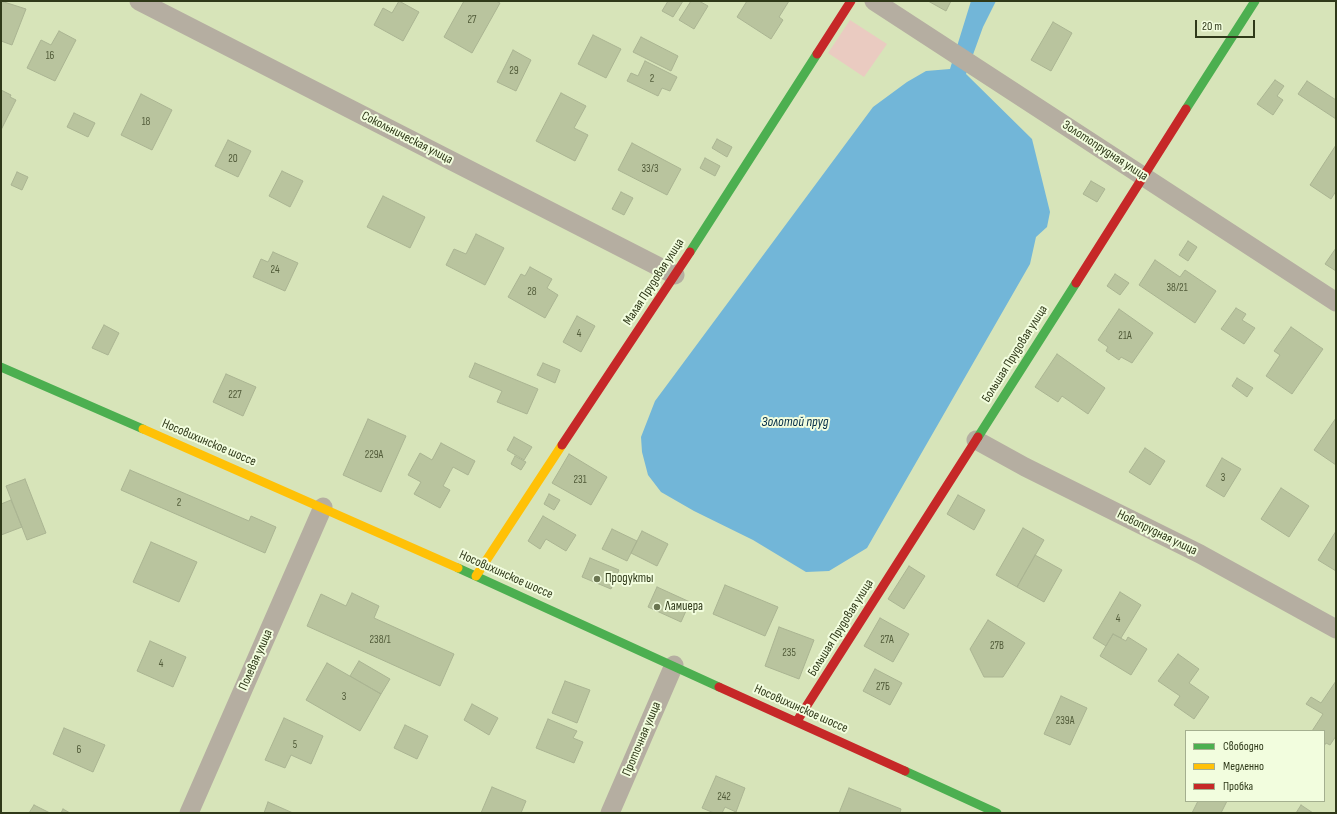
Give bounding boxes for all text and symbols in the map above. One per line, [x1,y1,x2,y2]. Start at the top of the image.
scale bar [1197,12,1257,38]
house number: 27 [468,13,476,27]
text: 20 m [1202,19,1222,34]
house number: 16 [46,49,54,63]
house number: 29 [509,64,519,78]
house number: 2 [650,72,654,86]
street label: Сокольническая улица [359,108,455,168]
house number: 18 [142,115,150,129]
street label: Золотопрудная улица [1059,118,1151,184]
house number: 20 [228,152,238,166]
house number: 33/3 [641,162,659,176]
street label: Малая Прудовая улица [620,236,688,328]
house number: 24 [270,263,280,277]
house number: 38/21 [1166,281,1188,295]
house number: 28 [527,285,537,299]
street label: Большая Прудовая улица [979,303,1051,405]
house number: 4 [577,327,581,341]
house number: 21А [1118,329,1132,343]
house number: 227 [228,388,242,402]
water label: Золотой пруд [762,414,828,430]
street label: Носовихинское шоссе [160,416,258,470]
house number: 229А [365,448,383,462]
house number: 3 [1221,471,1225,485]
house number: 231 [573,473,587,487]
house number: 2 [177,496,181,510]
street label: Новопрудная улица [1115,507,1199,559]
street label: Носовихинское шоссе [457,547,555,603]
place label: Продукты [605,571,653,587]
marker: Продукты [592,574,602,584]
street label: Большая Прудовая улица [805,577,877,679]
place label: Ламиера [665,599,703,615]
marker: Ламиера [652,602,662,612]
house number: 4 [1116,612,1120,626]
street label: Полевая улица [236,627,276,693]
house number: 238/1 [369,633,391,647]
house number: 27А [880,633,894,647]
house number: 27В [990,639,1004,653]
house number: 235 [782,646,796,660]
house number: 4 [159,657,163,671]
house number: 27Б [876,680,890,694]
street label: Носовихинское шоссе [752,681,850,737]
house number: 3 [342,690,346,704]
street label: Проточная улица [619,699,665,779]
house number: 239А [1056,714,1074,728]
legend [1185,730,1325,802]
house number: 5 [293,738,297,752]
text: Свободно [1223,739,1264,754]
house number: 6 [77,743,81,757]
text: Медленно [1223,759,1264,774]
text: Пробка [1223,779,1253,794]
house number: 242 [717,790,731,804]

